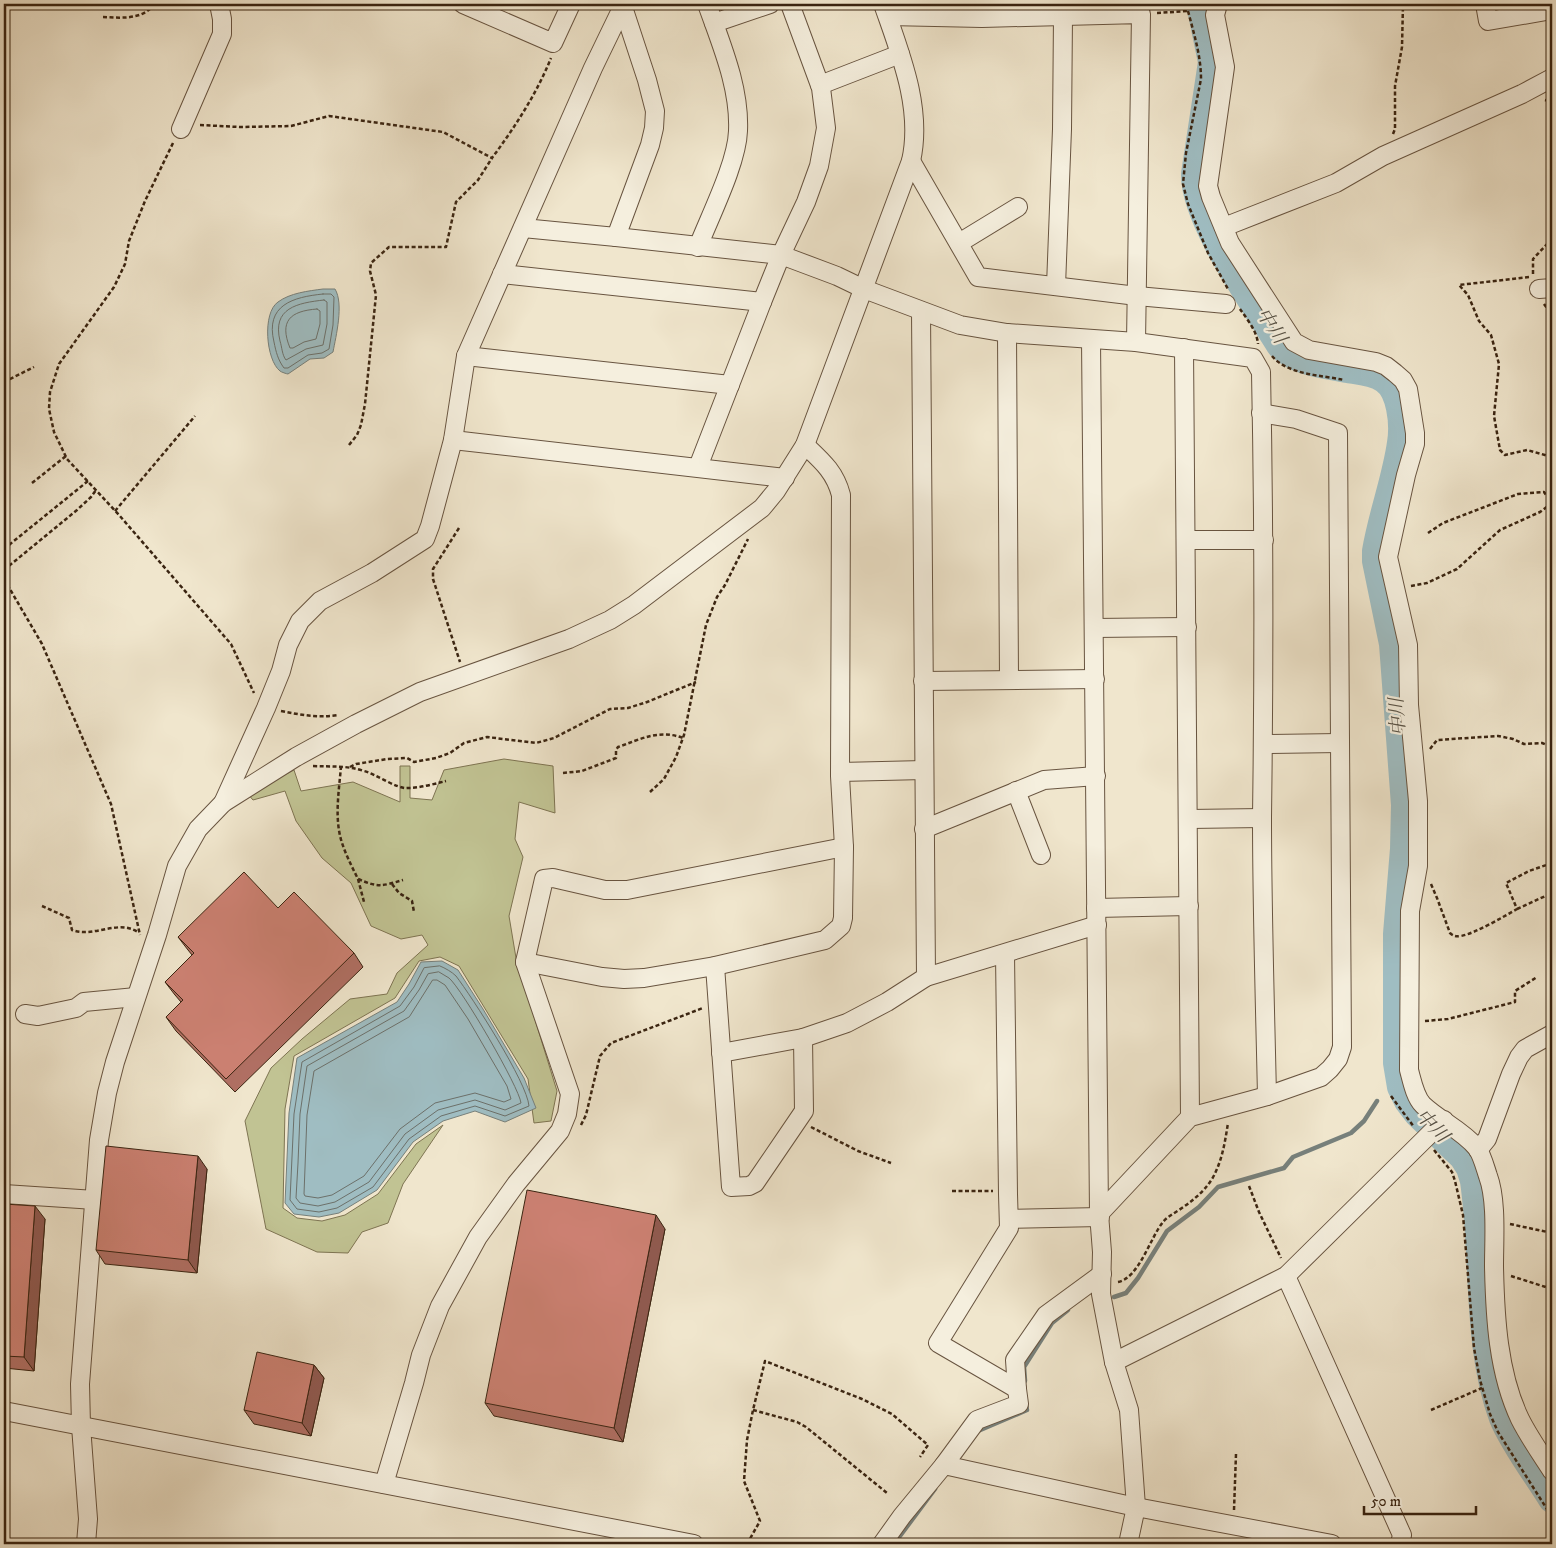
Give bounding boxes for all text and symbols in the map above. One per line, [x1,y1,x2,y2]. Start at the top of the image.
water label: 中川 [1251,304,1292,350]
water label: 中川 [1385,695,1411,737]
water label: 中川 [1411,1104,1455,1149]
scale bar [1364,1483,1476,1515]
text: 50 m [1371,1492,1401,1511]

